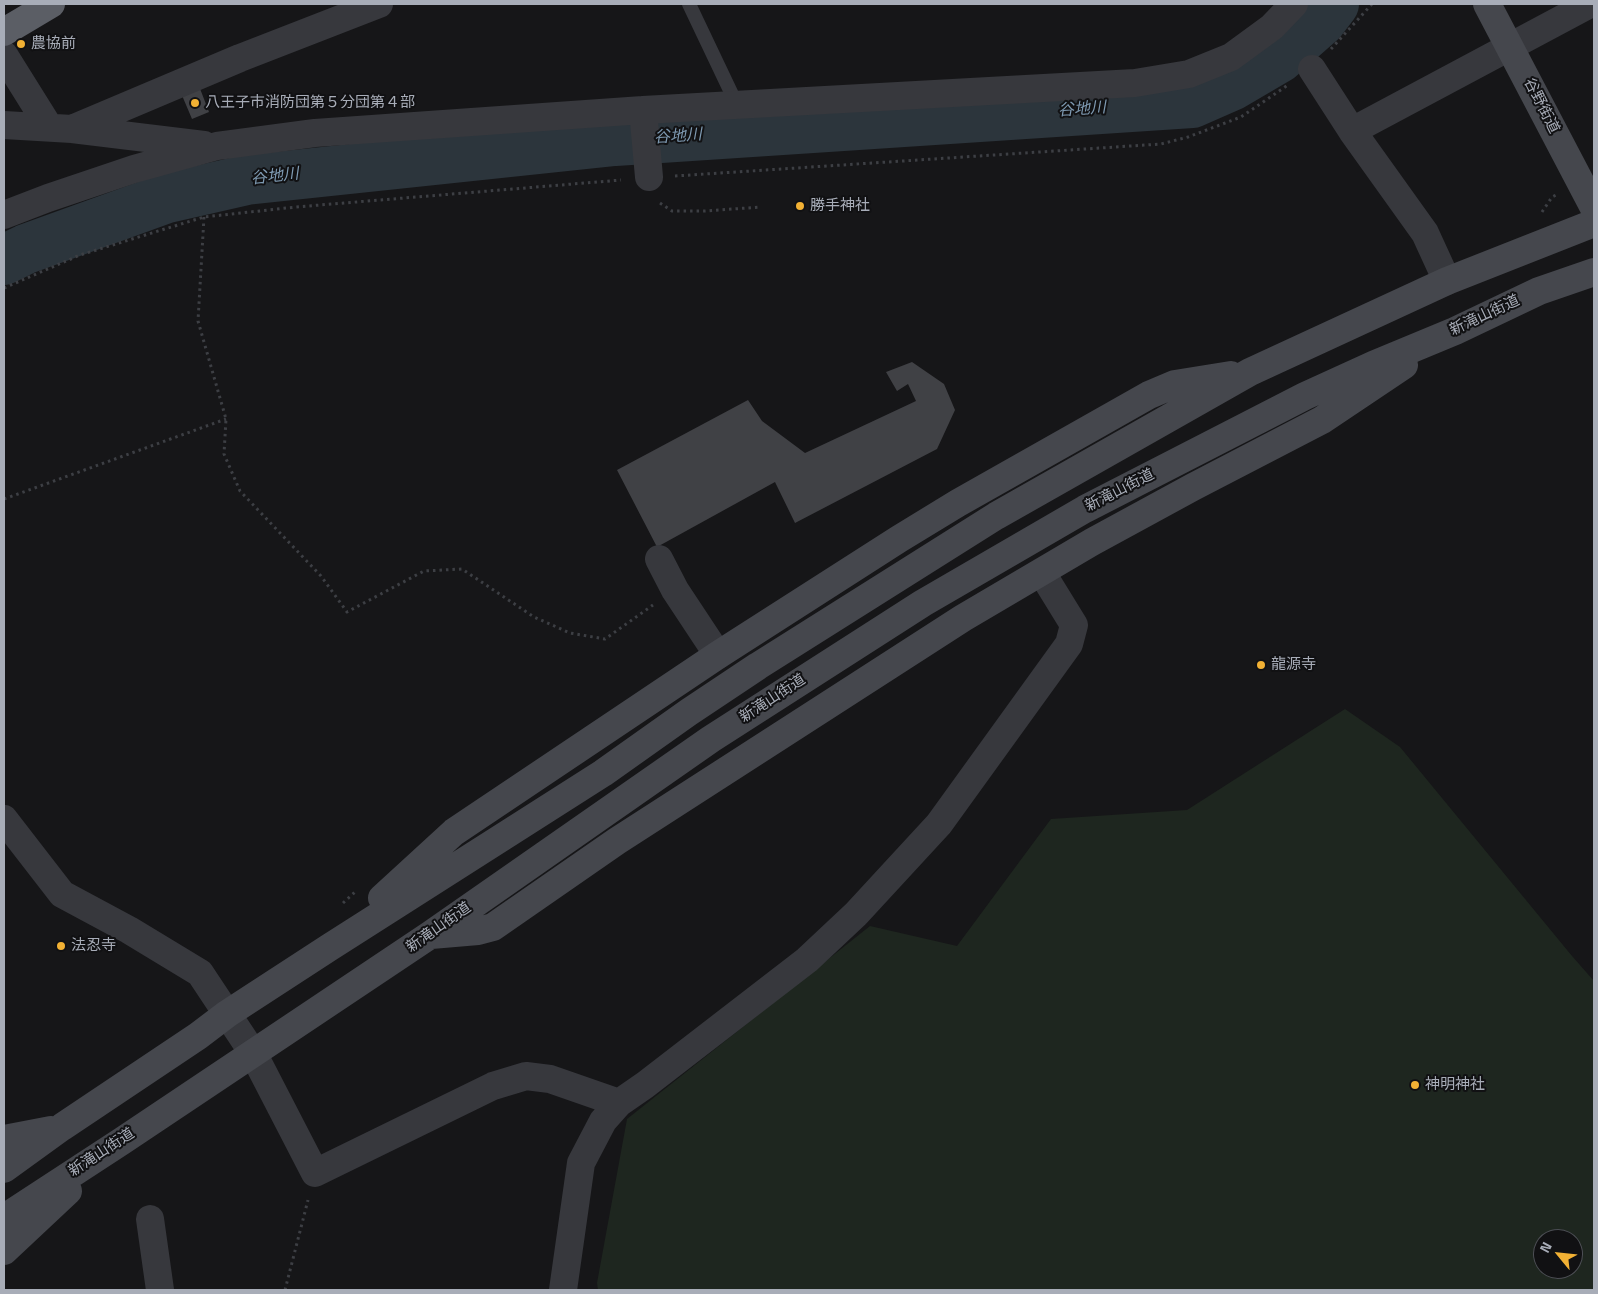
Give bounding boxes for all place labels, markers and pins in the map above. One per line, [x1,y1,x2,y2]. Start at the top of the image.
place label: 農協前 [31,35,76,53]
marker: 農協前 [15,38,27,50]
place label: 八王子市消防団第５分団第４部 [205,94,415,112]
marker: 八王子市消防団第５分団第４部 [189,97,201,109]
place label: 勝手神社 [810,197,870,215]
marker: 勝手神社 [794,200,806,212]
place label: 龍源寺 [1271,656,1316,674]
marker: 龍源寺 [1255,659,1267,671]
place label: 法忍寺 [71,937,116,955]
marker: 法忍寺 [55,940,67,952]
place label: 神明神社 [1425,1076,1485,1094]
marker: 神明神社 [1409,1079,1421,1091]

